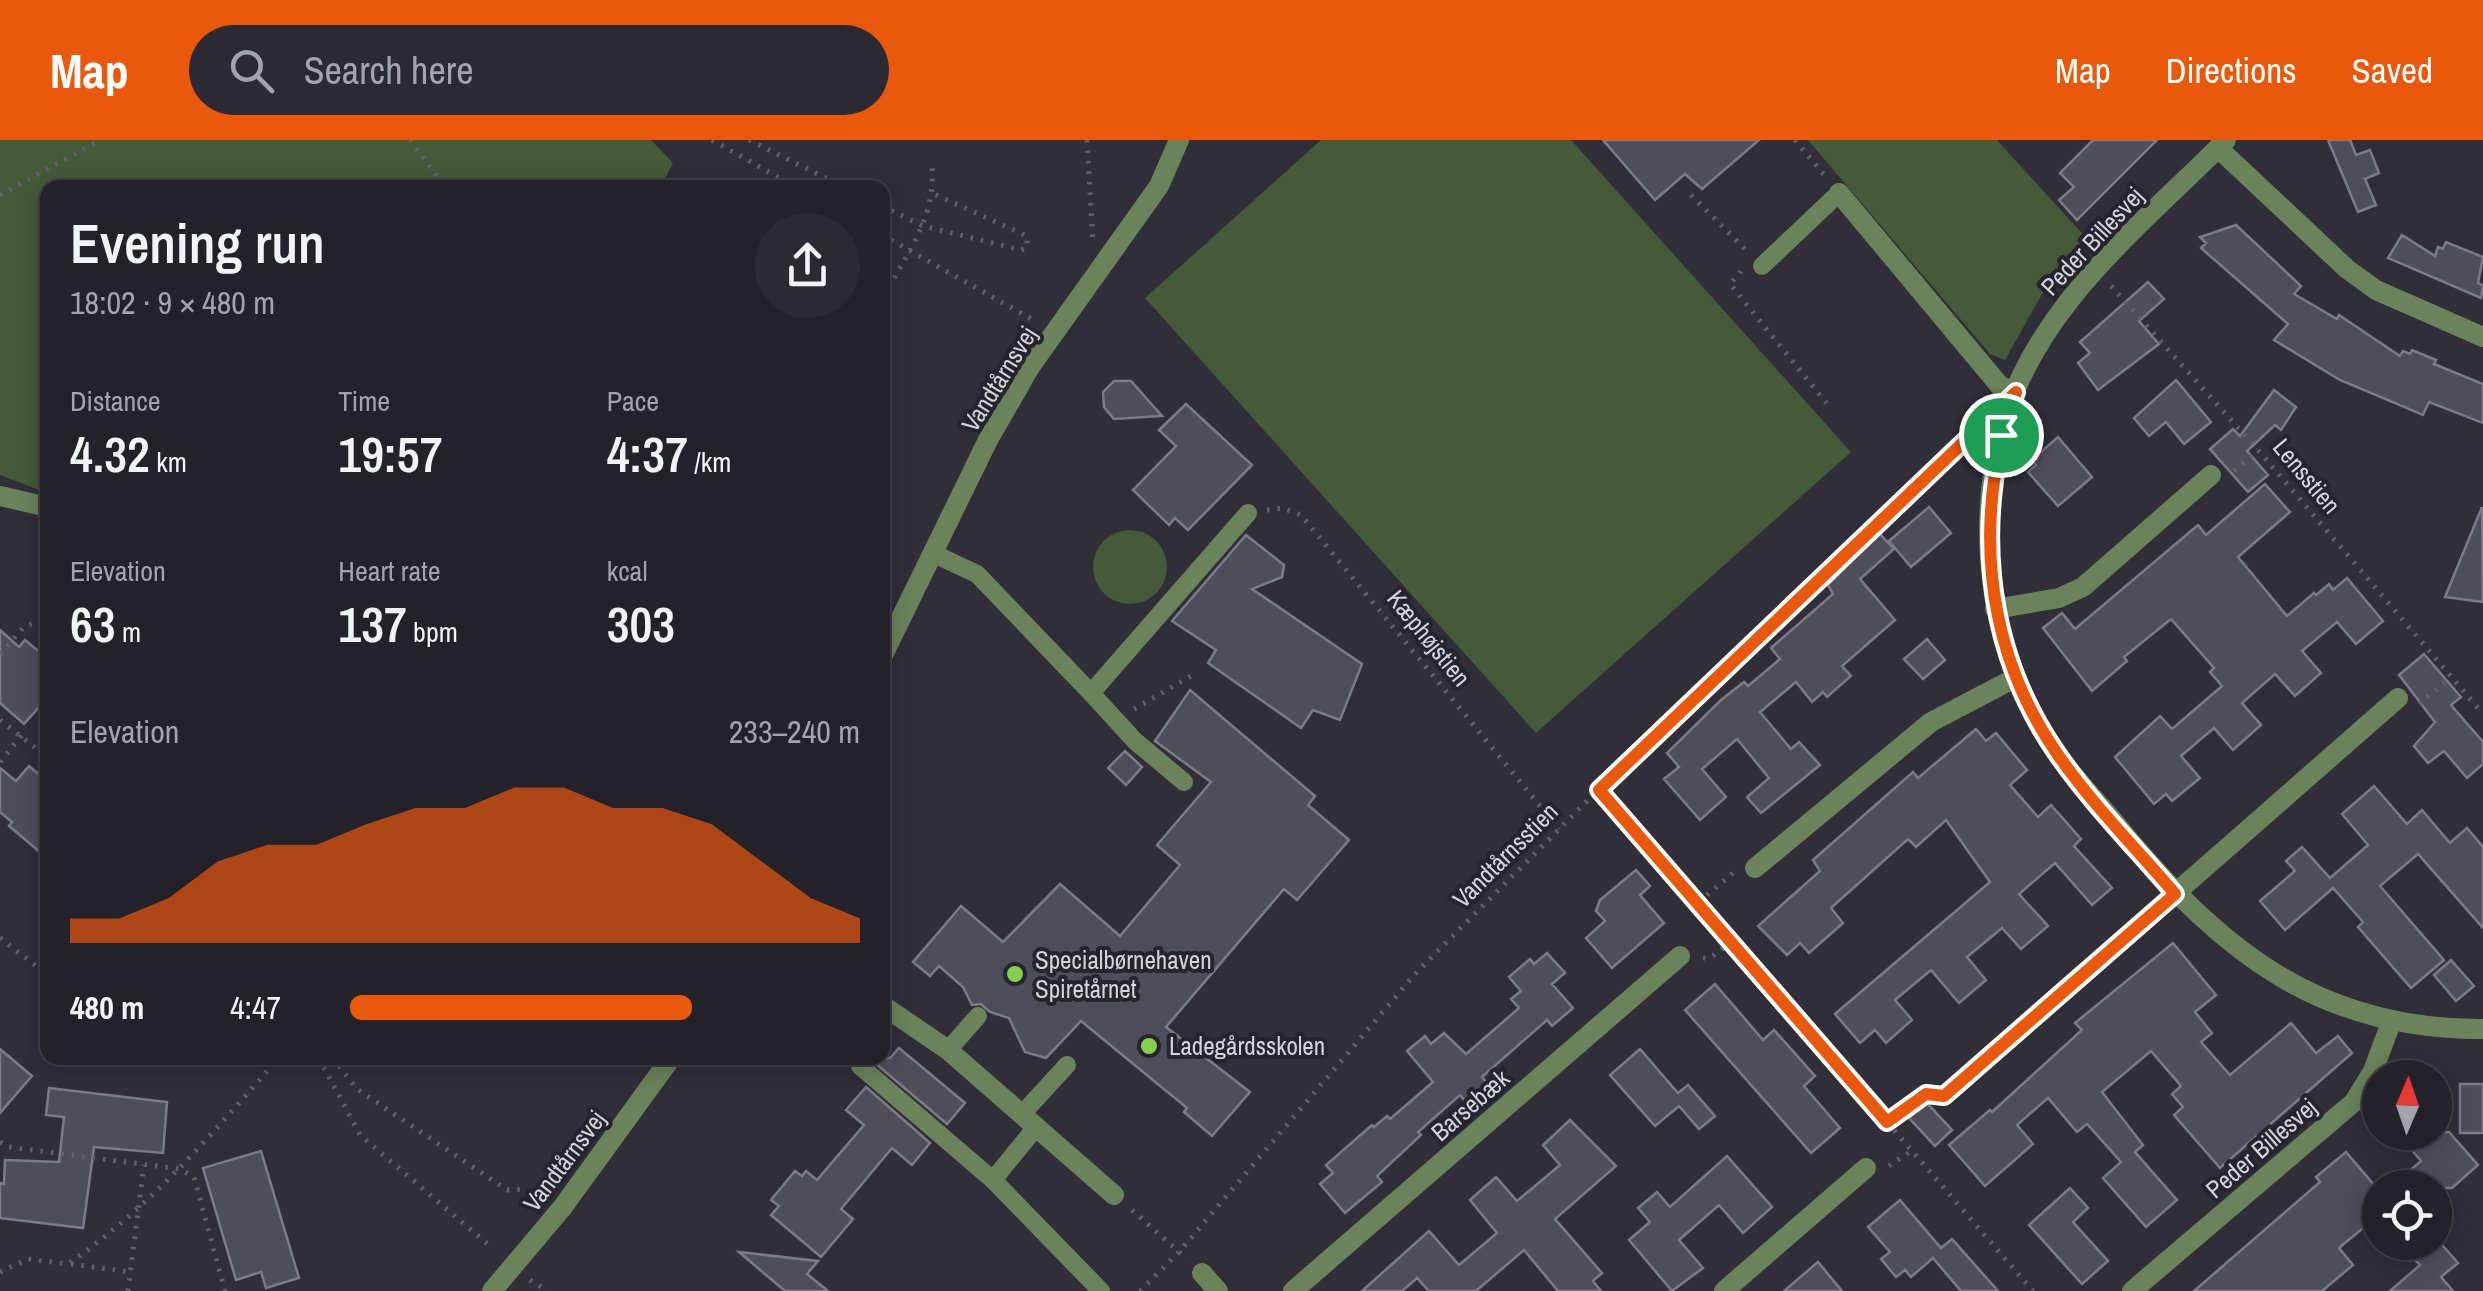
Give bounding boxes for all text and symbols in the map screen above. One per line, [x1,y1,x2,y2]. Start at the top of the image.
search box [189,25,889,115]
text: Map [50,38,129,103]
icon: search [224,43,279,98]
text: Search here [304,45,473,96]
text: Map [2055,47,2111,94]
text: Directions [2166,47,2297,94]
text: Saved [2352,47,2433,94]
street label: Peder Billesvej [2033,179,2151,303]
text: Evening run [70,206,325,280]
button: share [755,213,860,318]
text: 18:02 · 9 × 480 m [70,281,275,324]
street label: Vandtårnsvej [953,320,1045,438]
text: Distance [70,382,161,420]
text: Time [338,382,390,420]
text: Pace [607,382,659,420]
pin [1959,393,2044,478]
icon: arrive [1974,408,2029,463]
text: 4.32 [70,420,150,488]
text: 19:57 [338,420,442,488]
text: 4:37 [607,420,688,488]
street label: Lensstien [2265,431,2349,521]
text: km [150,443,187,481]
text: /km [688,443,731,481]
text: Elevation [70,552,166,590]
text: Heart rate [338,552,440,590]
text: kcal [607,552,647,590]
street label: Kæphøjstien [1380,583,1478,693]
text: 63 [70,590,116,658]
text: 137 [338,590,407,658]
text: 303 [607,590,675,658]
text: m [116,613,141,651]
text: bpm [407,613,458,651]
text: Elevation [70,710,179,753]
text: 233–240 m [729,710,860,753]
street label: Vandtårnsstien [1445,795,1565,915]
place label: Specialbørnehaven Spiretårnet [1035,943,1212,1006]
marker: Specialbørnehaven Spiretårnet [1004,963,1026,985]
text: 480 m [70,986,144,1029]
text: 4:47 [230,986,281,1029]
place label: Ladegårdsskolen [1169,1029,1325,1063]
marker: Ladegårdsskolen [1138,1035,1160,1057]
north arrow [2362,1060,2452,1150]
map controls [2362,1060,2452,1260]
street label: Barsebæk [1424,1061,1517,1148]
street label: Peder Billesvej [2198,1090,2324,1206]
street label: Vandtårnsvej [515,1104,613,1218]
button: locate [2362,1170,2452,1260]

